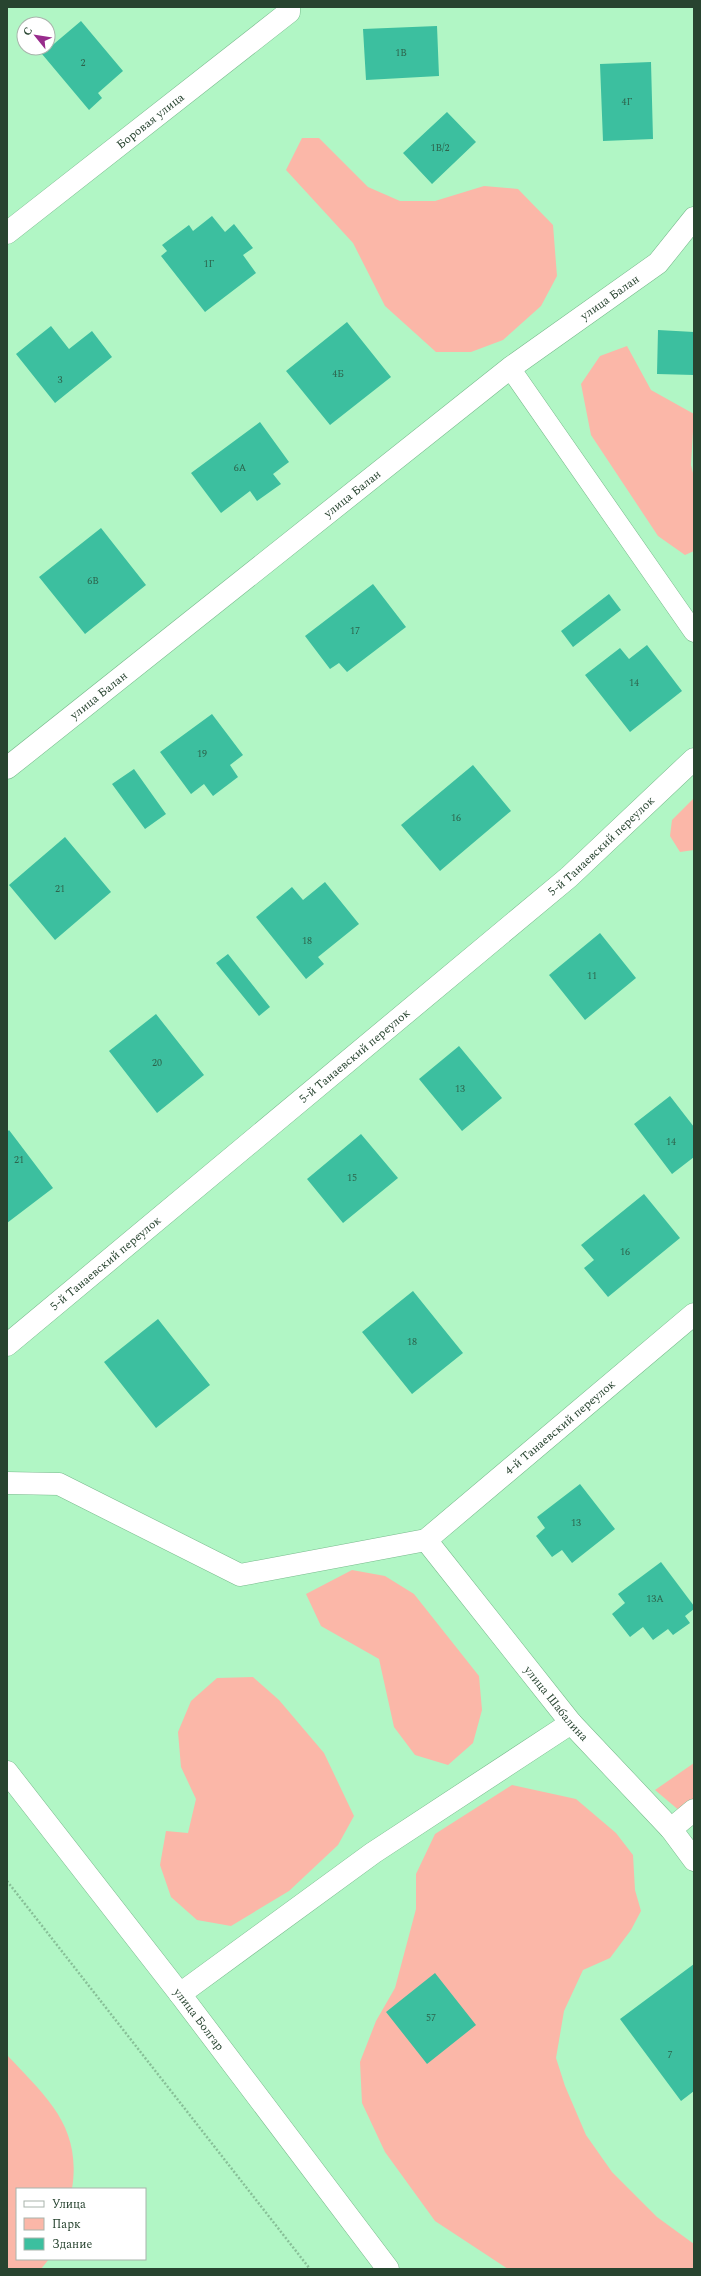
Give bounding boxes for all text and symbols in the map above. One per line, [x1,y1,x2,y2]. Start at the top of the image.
north arrow [16,16,56,56]
text: С [18,23,37,39]
house number: 1В [395,45,407,61]
house number: 2 [81,55,86,71]
street label: Боровая улица [112,88,188,153]
house number: 4Г [622,94,633,110]
house number: 1В/2 [430,140,450,156]
house number: 1Г [204,256,215,272]
street label: улица Балан [575,270,643,325]
house number: 4Б [332,366,344,382]
house number: 3 [58,372,63,388]
house number: 6А [234,460,247,476]
street label: улица Балан [319,465,385,523]
house number: 6В [87,573,99,589]
house number: 17 [350,623,360,639]
street label: улица Балан [65,666,131,725]
house number: 14 [629,675,639,691]
house number: 19 [197,746,207,762]
street label: 5-й Танаевский переулок [543,791,659,900]
house number: 16 [451,810,461,826]
house number: 21 [55,881,65,897]
house number: 18 [302,933,312,949]
house number: 11 [587,968,597,984]
street label: 5-й Танаевский переулок [295,1004,414,1108]
house number: 20 [152,1055,162,1071]
house number: 13 [455,1081,465,1097]
house number: 14 [666,1134,676,1150]
house number: 21 [14,1152,24,1168]
house number: 15 [347,1170,357,1186]
street label: 5-й Танаевский переулок [46,1211,165,1315]
house number: 16 [620,1244,630,1260]
house number: 18 [407,1334,417,1350]
street label: 4-й Танаевский переулок [500,1375,620,1479]
house number: 13 [571,1515,581,1531]
house number: 13А [646,1591,664,1607]
street label: улица Шабалина [519,1661,593,1746]
street label: улица Болгар [168,1983,229,2055]
house number: 57 [426,2010,436,2026]
house number: 7 [668,2047,673,2063]
legend [16,2188,146,2260]
text: Улица [52,2195,86,2214]
text: Парк [52,2215,81,2234]
text: Здание [52,2235,92,2254]

